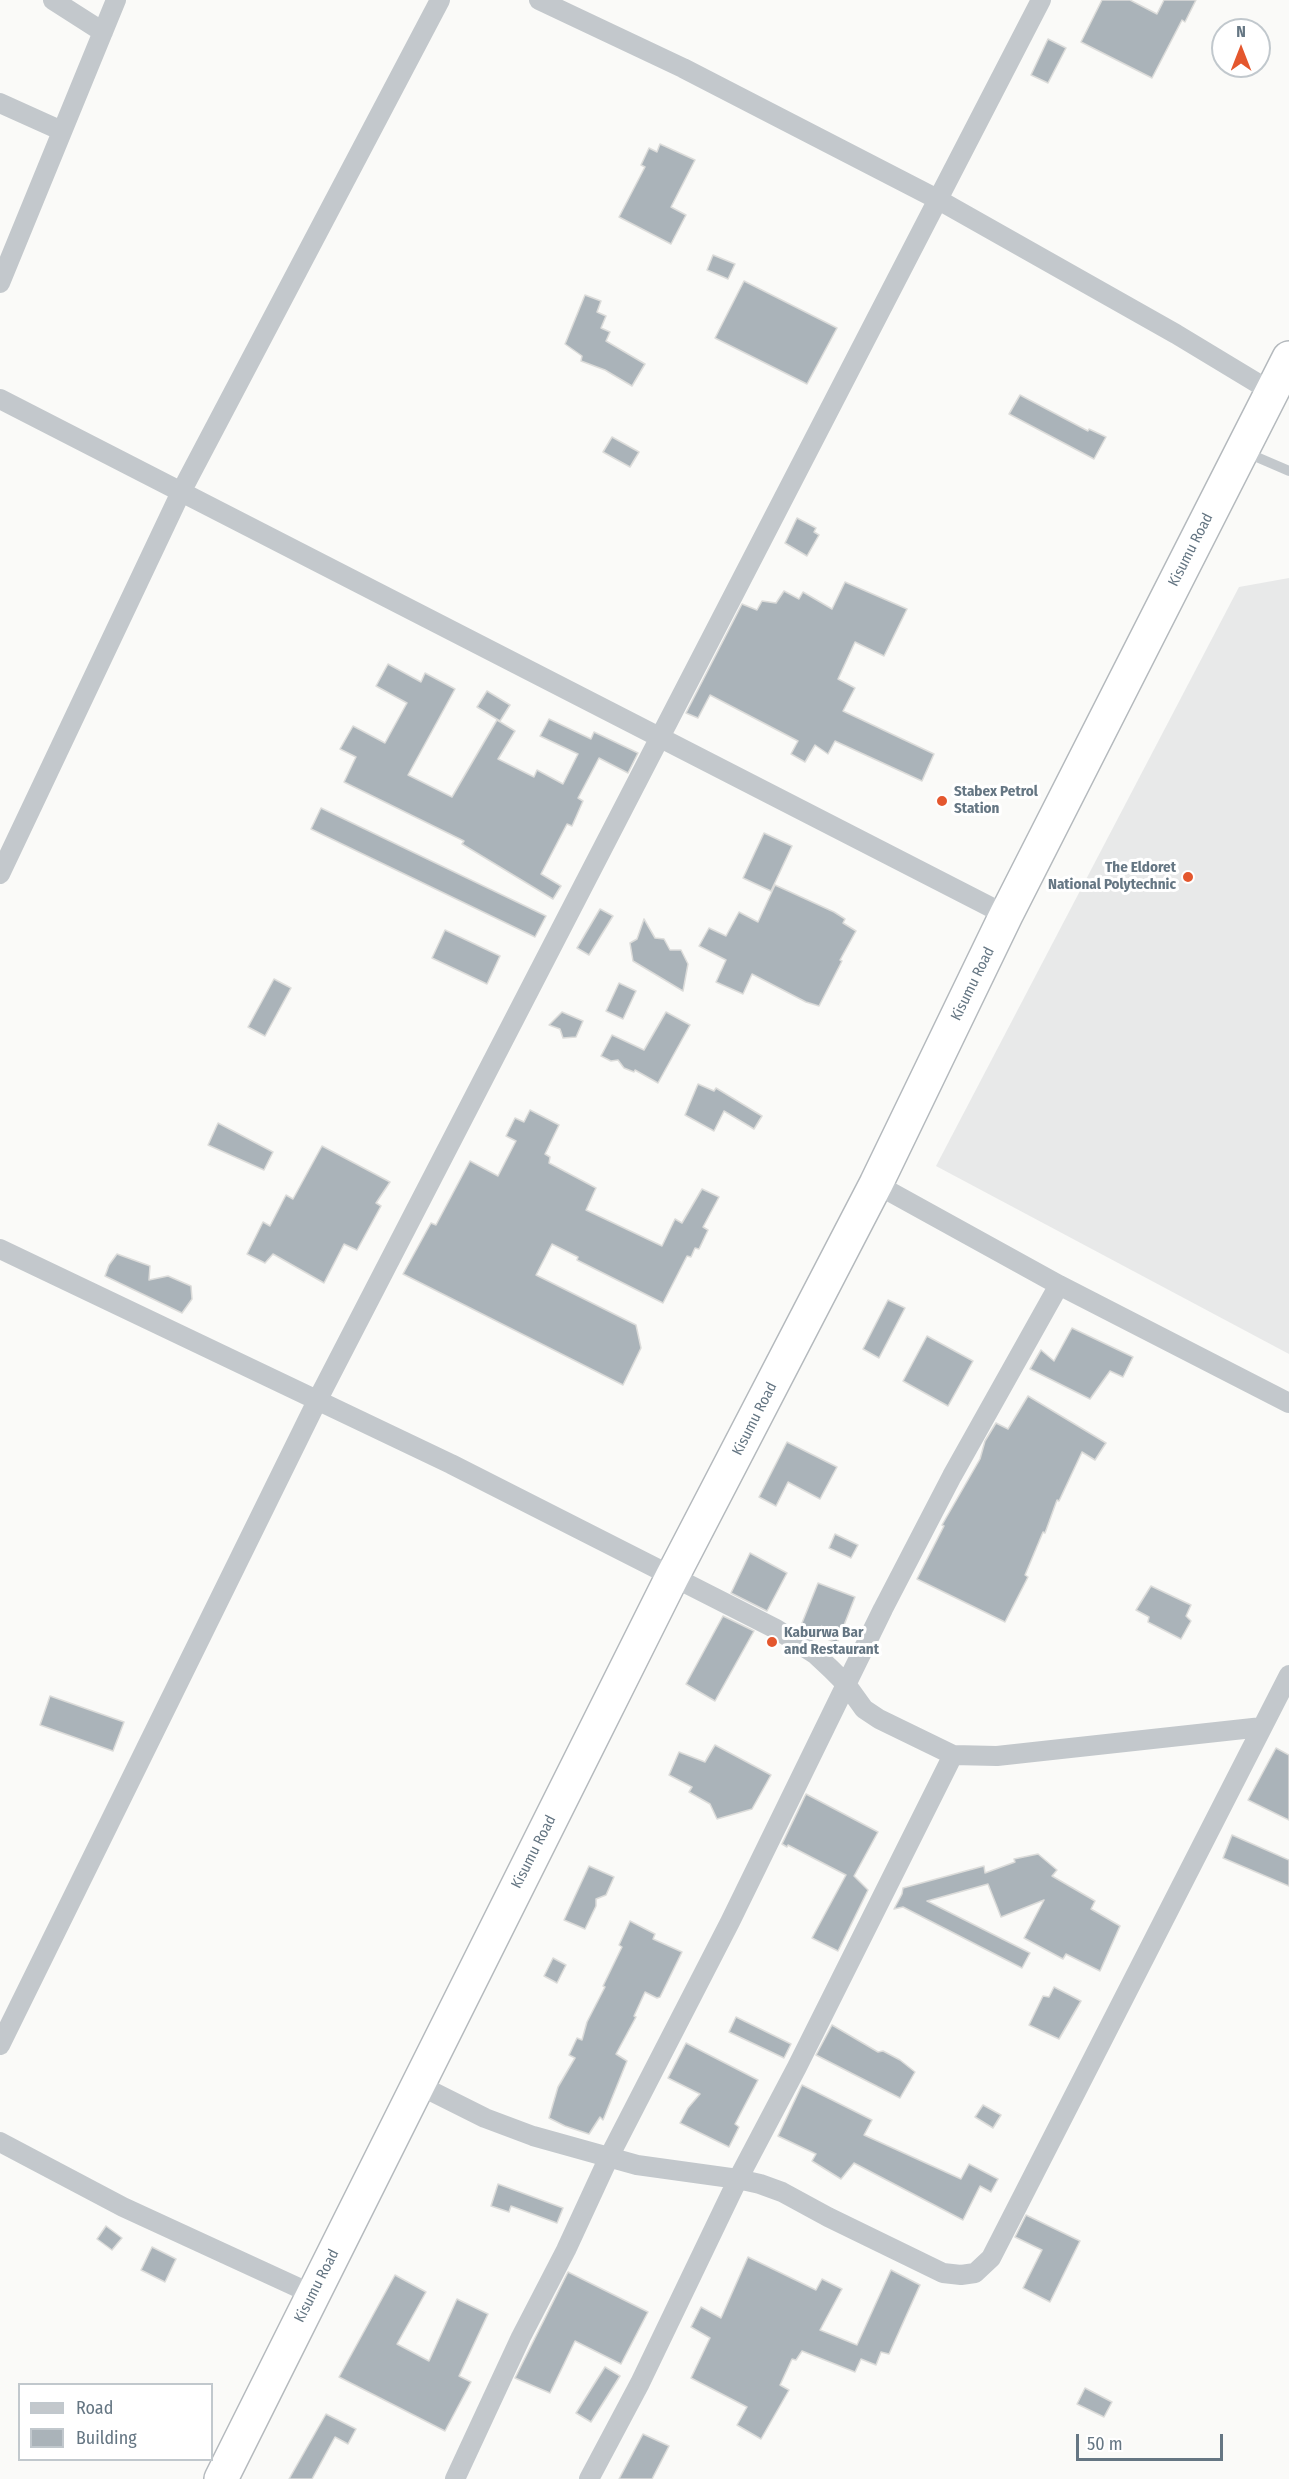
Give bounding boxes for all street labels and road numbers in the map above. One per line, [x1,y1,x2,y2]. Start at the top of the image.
street label: Kisumu Road [1165,510,1217,590]
street label: Kisumu Road [947,944,999,1024]
street label: Kisumu Road [729,1379,781,1459]
street label: Kisumu Road [508,1812,560,1892]
street label: Kisumu Road [291,2246,343,2326]

